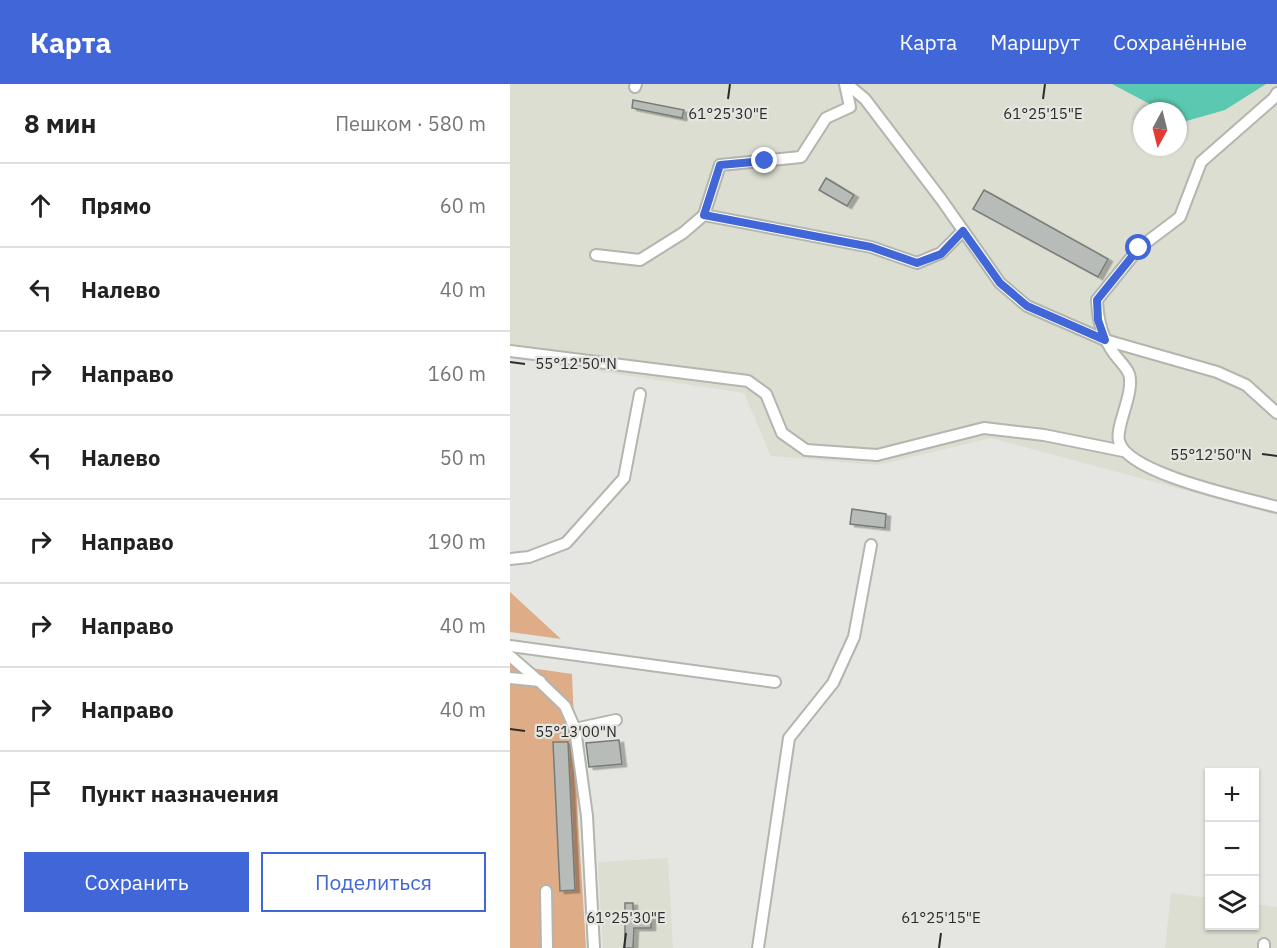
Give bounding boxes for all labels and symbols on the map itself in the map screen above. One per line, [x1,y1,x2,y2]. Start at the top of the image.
north arrow [1133,102,1187,156]
text: 61°25'30"E [688,104,768,123]
text: 61°25'15"E [1003,104,1083,123]
route end [751,147,777,173]
route start [1125,234,1151,260]
text: 55°12'50"N [535,354,617,373]
text: 55°12'50"N [1170,445,1252,464]
text: 55°13'00"N [535,722,617,741]
text: 61°25'30"E [586,908,666,927]
text: 61°25'15"E [901,908,981,927]

